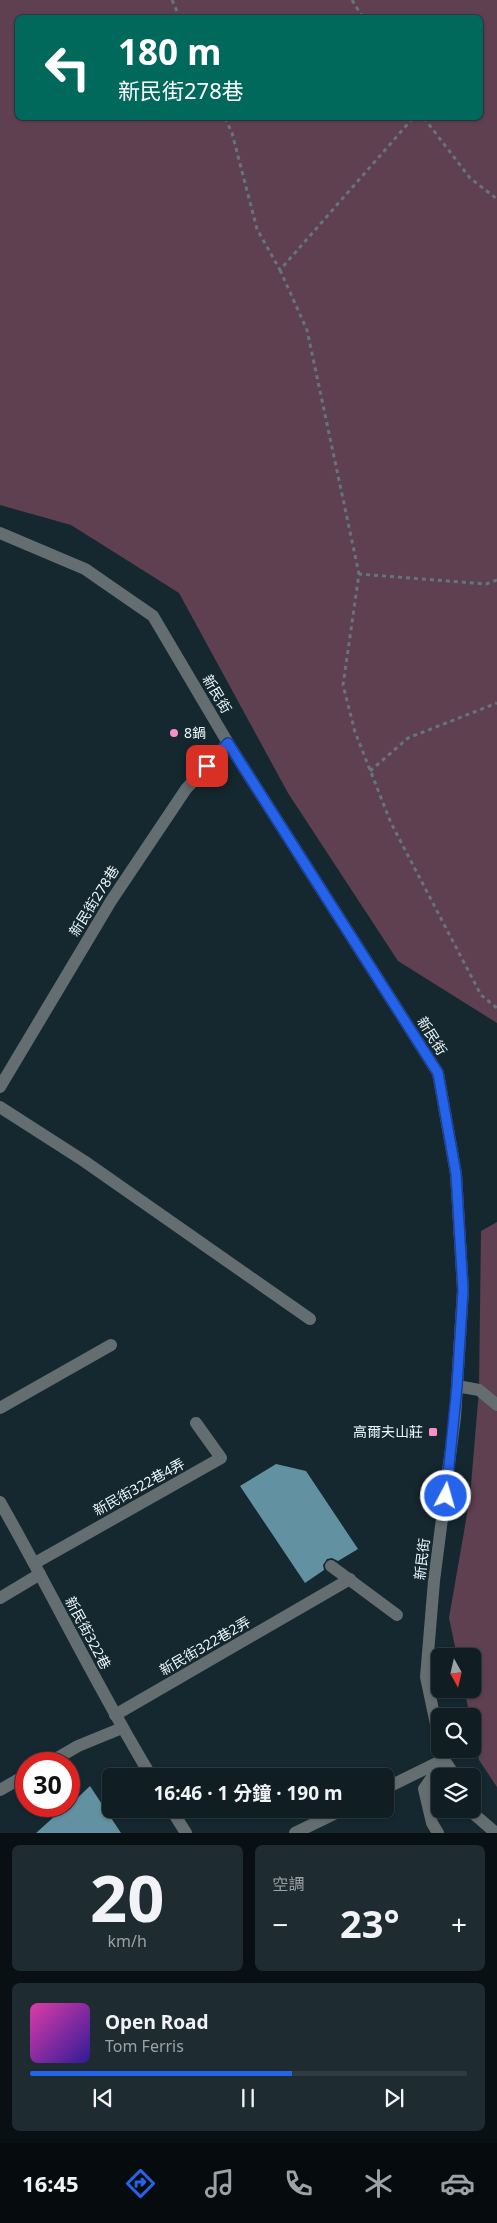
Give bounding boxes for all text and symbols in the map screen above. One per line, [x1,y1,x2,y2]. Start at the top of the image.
text: 180 m [118,28,221,75]
icon: left [35,35,100,100]
text: 新民街278巷 [118,75,244,105]
street label: 新民街 [198,671,236,717]
place label: 8鍋 [184,723,206,742]
marker: 8鍋 [168,727,180,739]
pin [186,745,228,787]
icon: arrive [193,752,221,780]
street label: 新民街278巷 [64,862,123,940]
street label: 新民街 [413,1013,452,1059]
place label: 高爾夫山莊 [353,1422,423,1441]
marker: 高爾夫山莊 [427,1426,439,1438]
street label: 新民街322巷4弄 [90,1454,188,1520]
position arrow [419,1469,471,1521]
street label: 新民街 [410,1537,433,1581]
street label: 新民街322巷 [61,1593,116,1673]
street label: 新民街322巷2弄 [156,1612,254,1679]
north arrow [431,1648,481,1698]
map controls [431,1648,481,1818]
button: search [431,1708,481,1758]
speed limit sign: 30 [15,1752,80,1817]
button: layers [431,1768,481,1818]
text: 16:46 · 1 分鐘 · 190 m [153,1780,343,1806]
text: 20 [90,1853,164,1941]
text: 空調 [273,1873,305,1895]
text: 23° [340,1897,400,1949]
text: − [273,1905,289,1943]
text: + [451,1905,467,1943]
text: km/h [108,1930,147,1952]
text: Open Road [105,2009,208,2035]
text: Tom Ferris [105,2035,184,2057]
icon: previous [89,2084,117,2112]
icon: pause [234,2084,262,2112]
icon: next [380,2084,408,2112]
icon: directions [123,2166,158,2201]
icon: music [202,2166,237,2201]
icon: phone [281,2166,316,2201]
icon: climate [361,2166,396,2201]
icon: car [440,2166,475,2201]
text: 16:45 [22,2168,79,2198]

